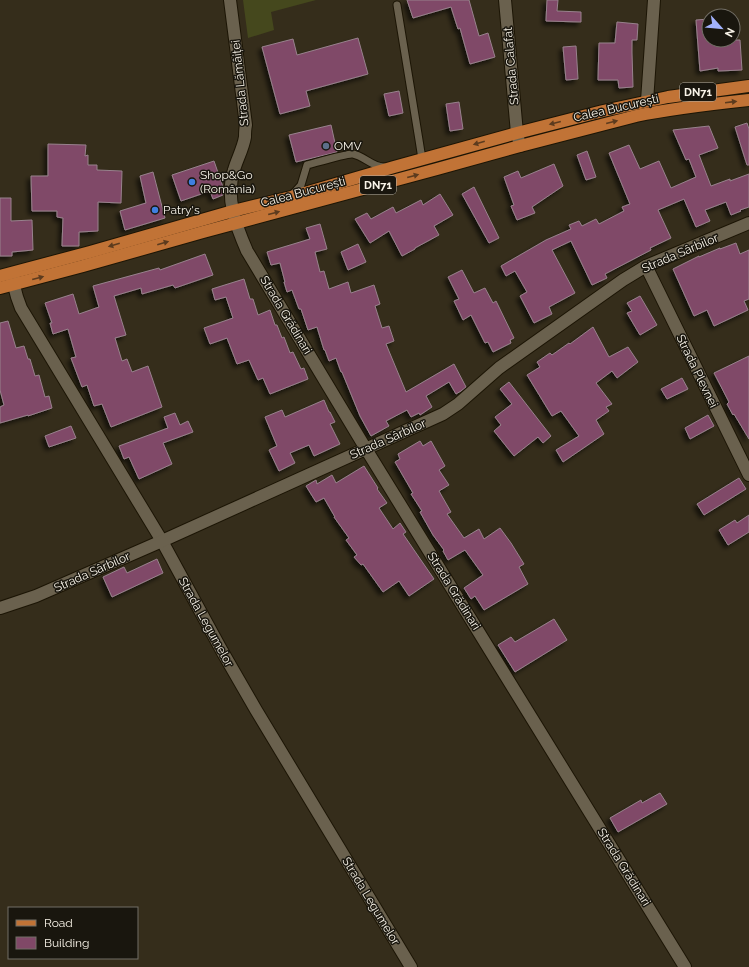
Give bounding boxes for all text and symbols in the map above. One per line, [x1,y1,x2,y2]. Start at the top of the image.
north arrow [701,8,741,48]
text: N [722,26,737,39]
street label: Strada Calafat [501,27,521,105]
street label: Strada Lămâiței [229,39,251,127]
road number: DN71 [680,83,716,101]
street label: Calea București [572,91,660,125]
one-way arrow [725,99,737,105]
one-way arrow [606,119,618,125]
one-way arrow [549,120,561,126]
place label: OMV [334,139,362,153]
one-way arrow [473,140,485,146]
marker: OMV [321,141,331,151]
place label: Shop&Go (România) [200,168,255,196]
one-way arrow [407,172,419,178]
street label: Calea București [259,174,347,210]
road number: DN71 [360,176,396,194]
marker: Shop&Go (România) [187,177,197,187]
place label: Patry's [163,203,200,217]
marker: Patry's [150,205,160,215]
one-way arrow [268,210,280,216]
street label: Strada Sârbilor [640,230,721,275]
one-way arrow [157,240,169,246]
one-way arrow [108,242,120,248]
street label: Strada Grădinari [257,273,315,357]
one-way arrow [32,275,44,281]
street label: Strada Plevnei [673,332,721,410]
street label: Strada Sârbilor [348,416,429,462]
street label: Strada Sârbilor [52,549,133,595]
street label: Strada Grădinari [425,550,483,632]
street label: Strada Legumelor [176,575,237,670]
street label: Strada Grădinari [595,826,653,908]
street label: Strada Legumelor [339,854,403,948]
legend [8,907,138,959]
text: Road [44,916,73,930]
text: Building [44,936,90,950]

